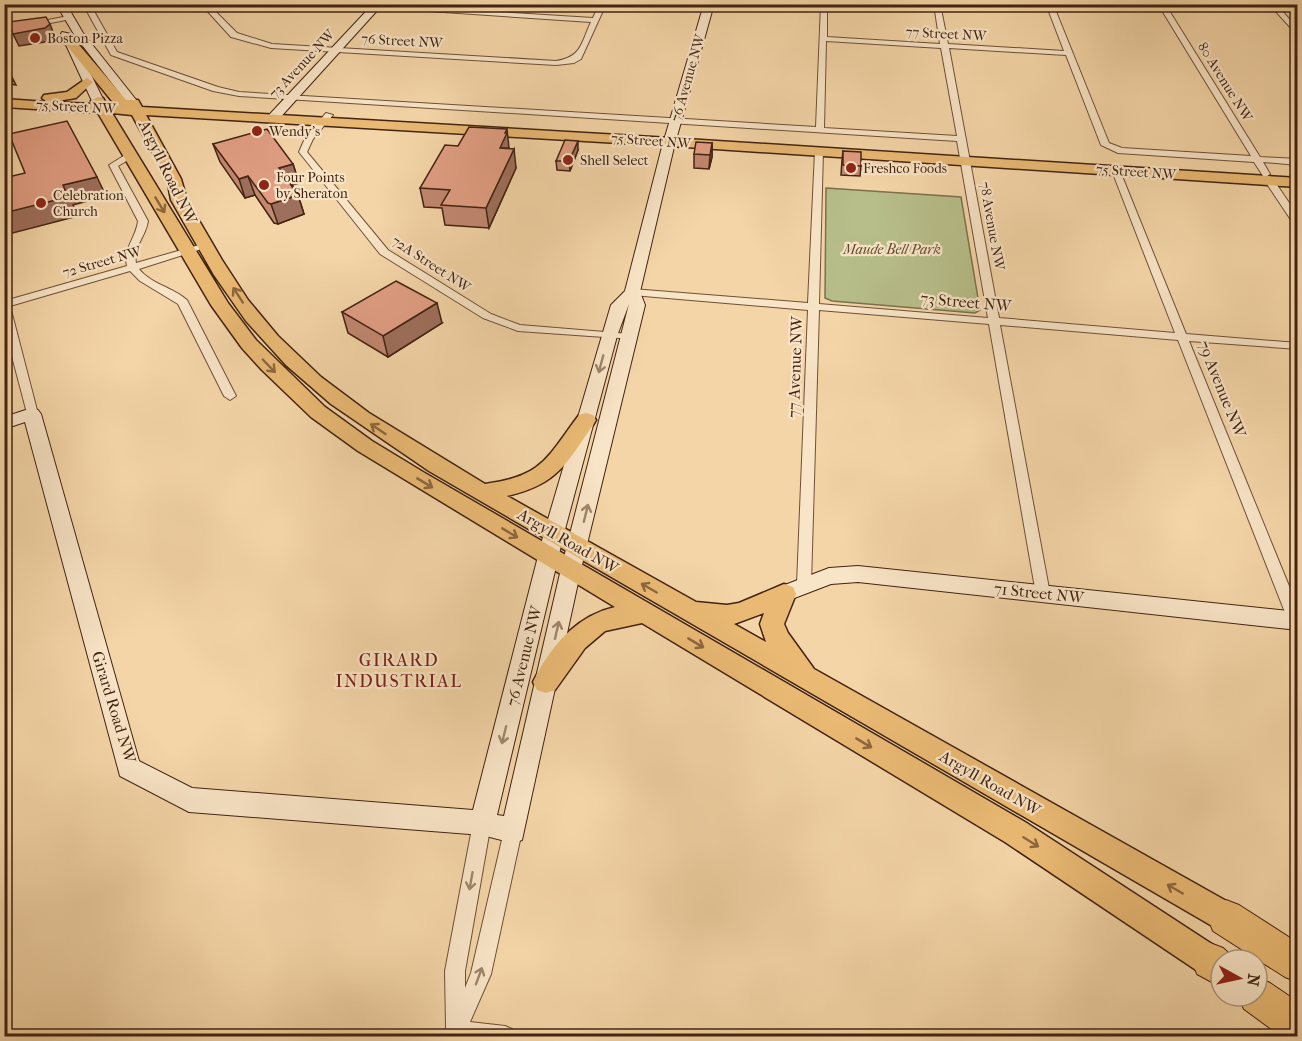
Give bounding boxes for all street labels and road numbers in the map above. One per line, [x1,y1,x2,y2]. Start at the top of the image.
street label: 77 Street NW [905,23,988,45]
street label: 73 Avenue NW [266,25,339,102]
street label: 76 Street NW [361,30,444,52]
street label: 76 Avenue NW [667,31,709,124]
street label: 80 Avenue NW [1194,39,1257,126]
street label: 75 Street NW [36,96,118,118]
street label: Argyll Road NW [134,116,202,228]
street label: 75 Street NW [610,130,693,152]
street label: 75 Street NW [1095,161,1178,183]
street label: 78 Avenue NW [976,181,1008,273]
street label: 72A Street NW [389,232,475,296]
street label: 72 Street NW [61,242,145,281]
street label: 73 Street NW [920,289,1014,316]
street label: 77 Avenue NW [784,315,806,418]
street label: 79 Avenue NW [1194,338,1250,441]
street label: Argyll Road NW [513,504,623,578]
street label: 71 Street NW [993,579,1086,607]
street label: 76 Avenue NW [502,603,546,708]
street label: Girard Road NW [88,649,140,766]
street label: Argyll Road NW [935,746,1045,820]

